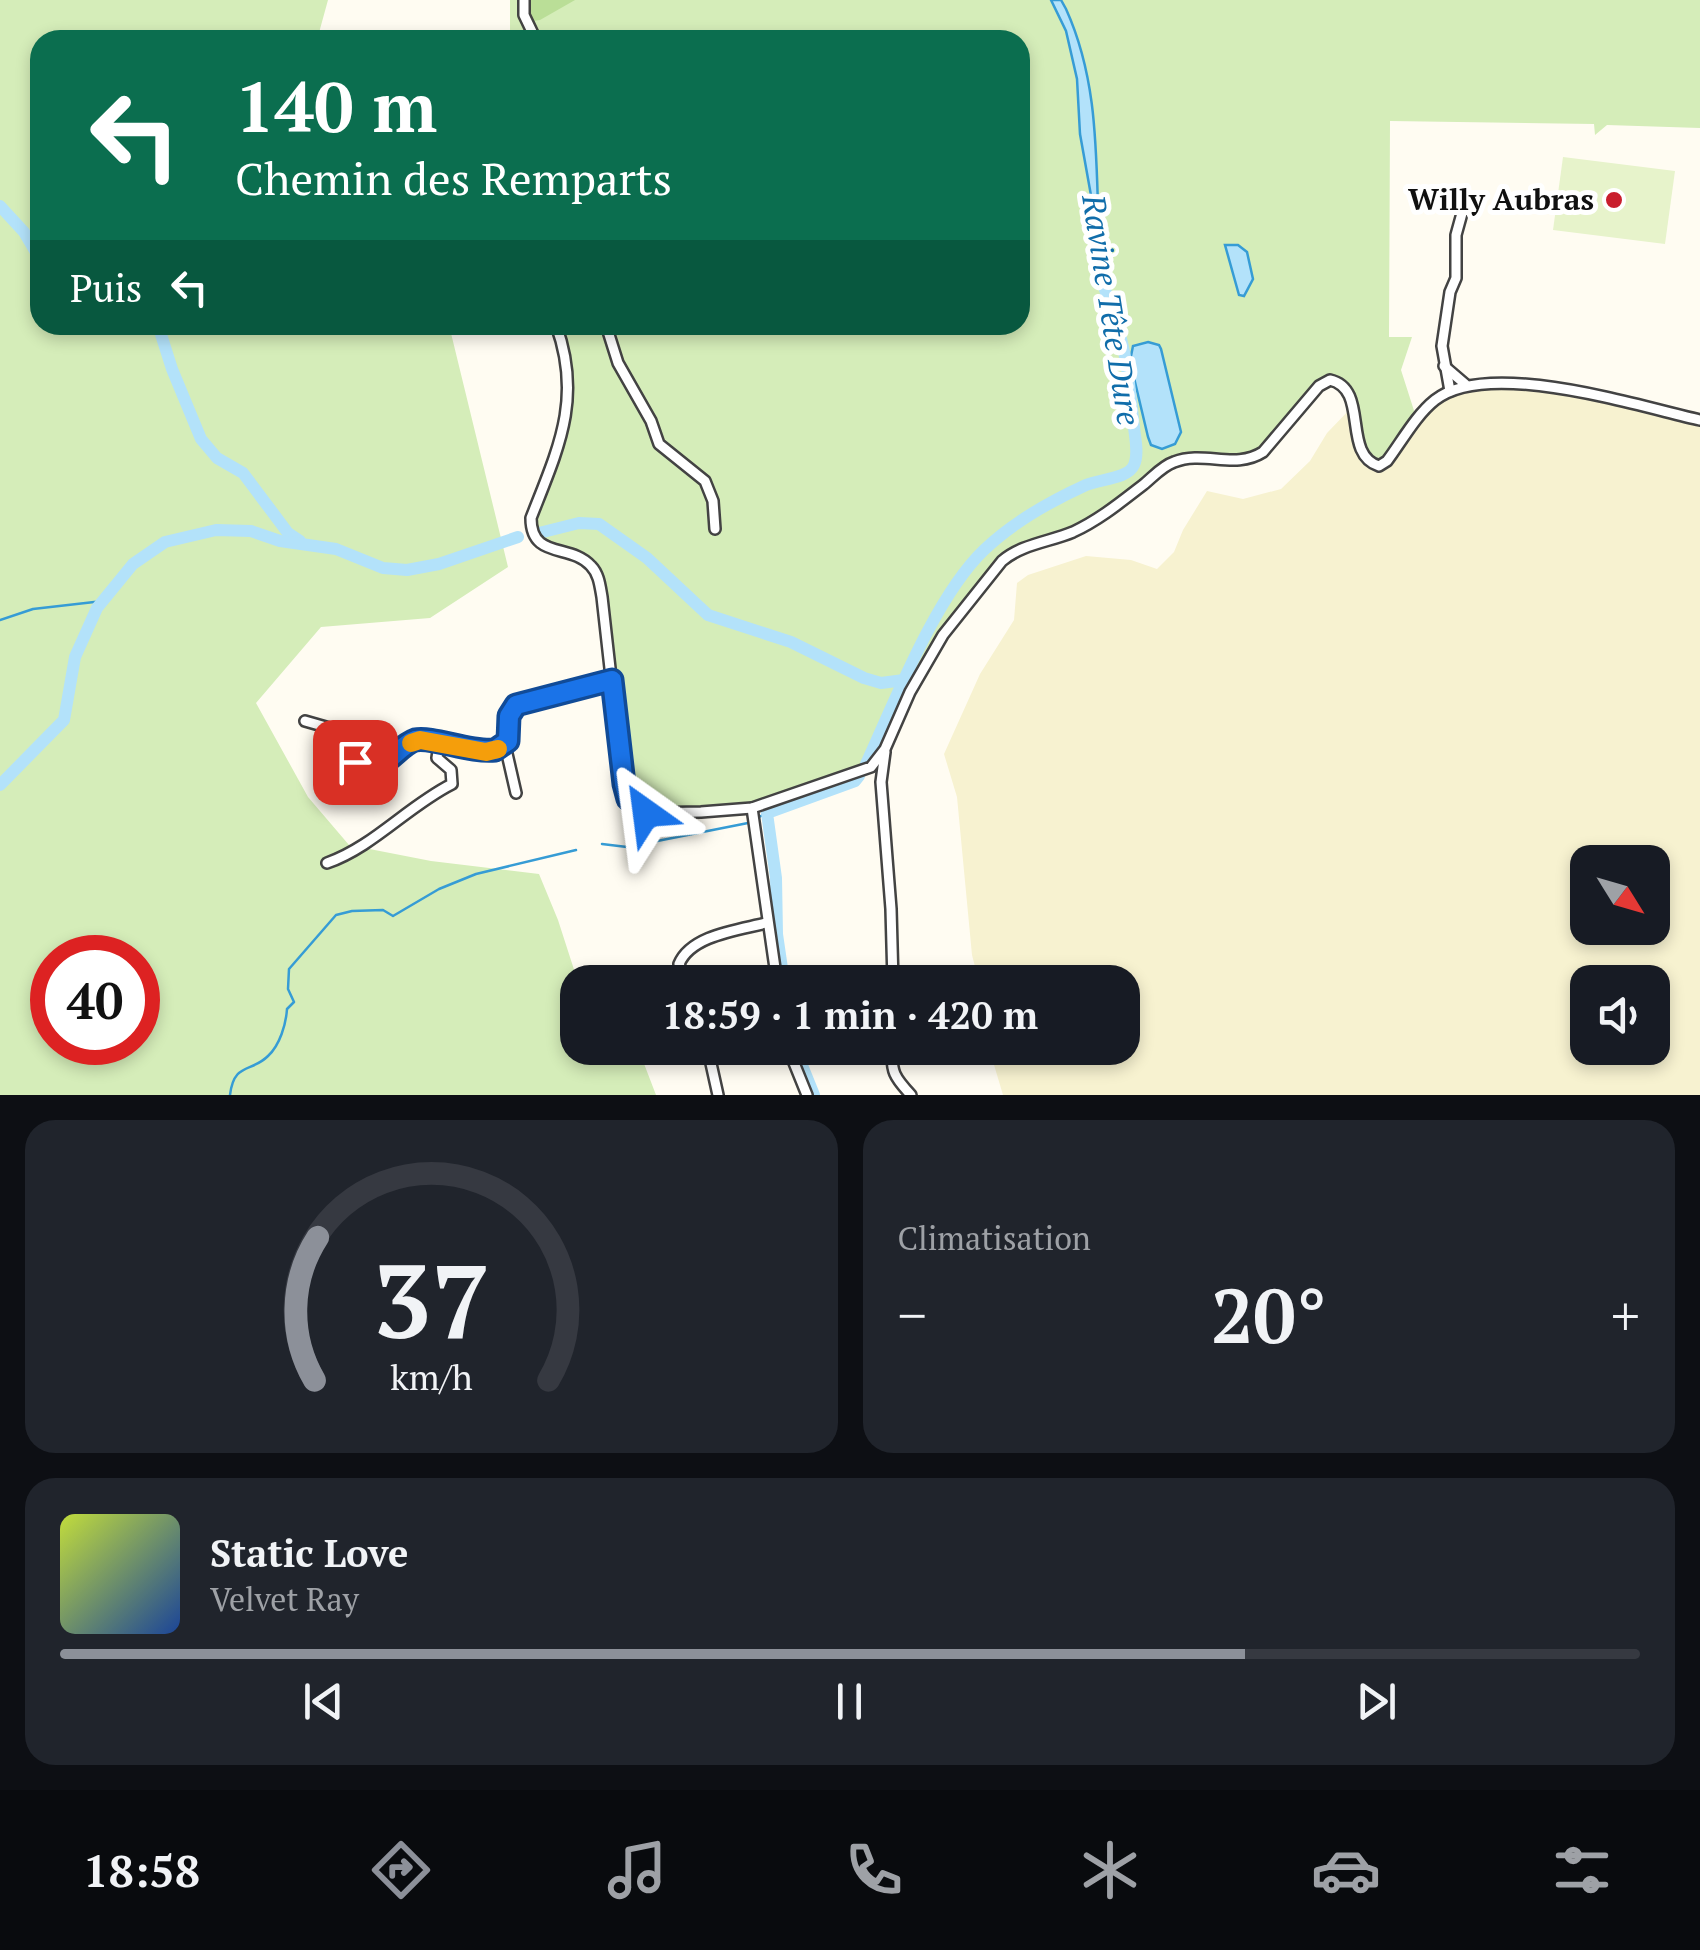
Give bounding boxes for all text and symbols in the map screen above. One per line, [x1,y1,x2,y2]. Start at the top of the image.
text: 140 m [235,59,437,152]
icon: left [70,70,200,200]
text: Chemin des Remparts [235,148,672,208]
place label: Willy Aubras [1408,179,1594,219]
marker: Willy Aubras [1603,189,1625,211]
water label: Ravine Tête Dure [1073,190,1151,428]
icon: left [162,260,217,315]
text: Puis [70,263,142,313]
pin [313,720,398,805]
icon: arrive [328,735,383,790]
position arrow [594,761,698,865]
north arrow [1570,845,1670,945]
map controls [1570,845,1670,1065]
speed limit sign: 40 [30,935,160,1065]
button: sound [1570,965,1670,1065]
text: 18:59 · 1 min · 420 m [662,990,1038,1040]
text: Climatisation [898,1217,1091,1259]
text: 37 [372,1230,490,1368]
text: 20° [1211,1265,1327,1364]
text: − [898,1278,927,1351]
text: + [1611,1278,1640,1351]
text: km/h [390,1353,473,1400]
text: Static Love [210,1528,408,1578]
text: Velvet Ray [210,1578,359,1620]
icon: previous [296,1674,351,1729]
icon: pause [822,1674,877,1729]
icon: next [1349,1674,1404,1729]
icon: directions [366,1835,436,1905]
icon: music [602,1835,672,1905]
icon: phone [839,1835,909,1905]
icon: climate [1075,1835,1145,1905]
icon: car [1311,1835,1381,1905]
icon: filters [1547,1835,1617,1905]
text: 18:58 [83,1840,200,1900]

